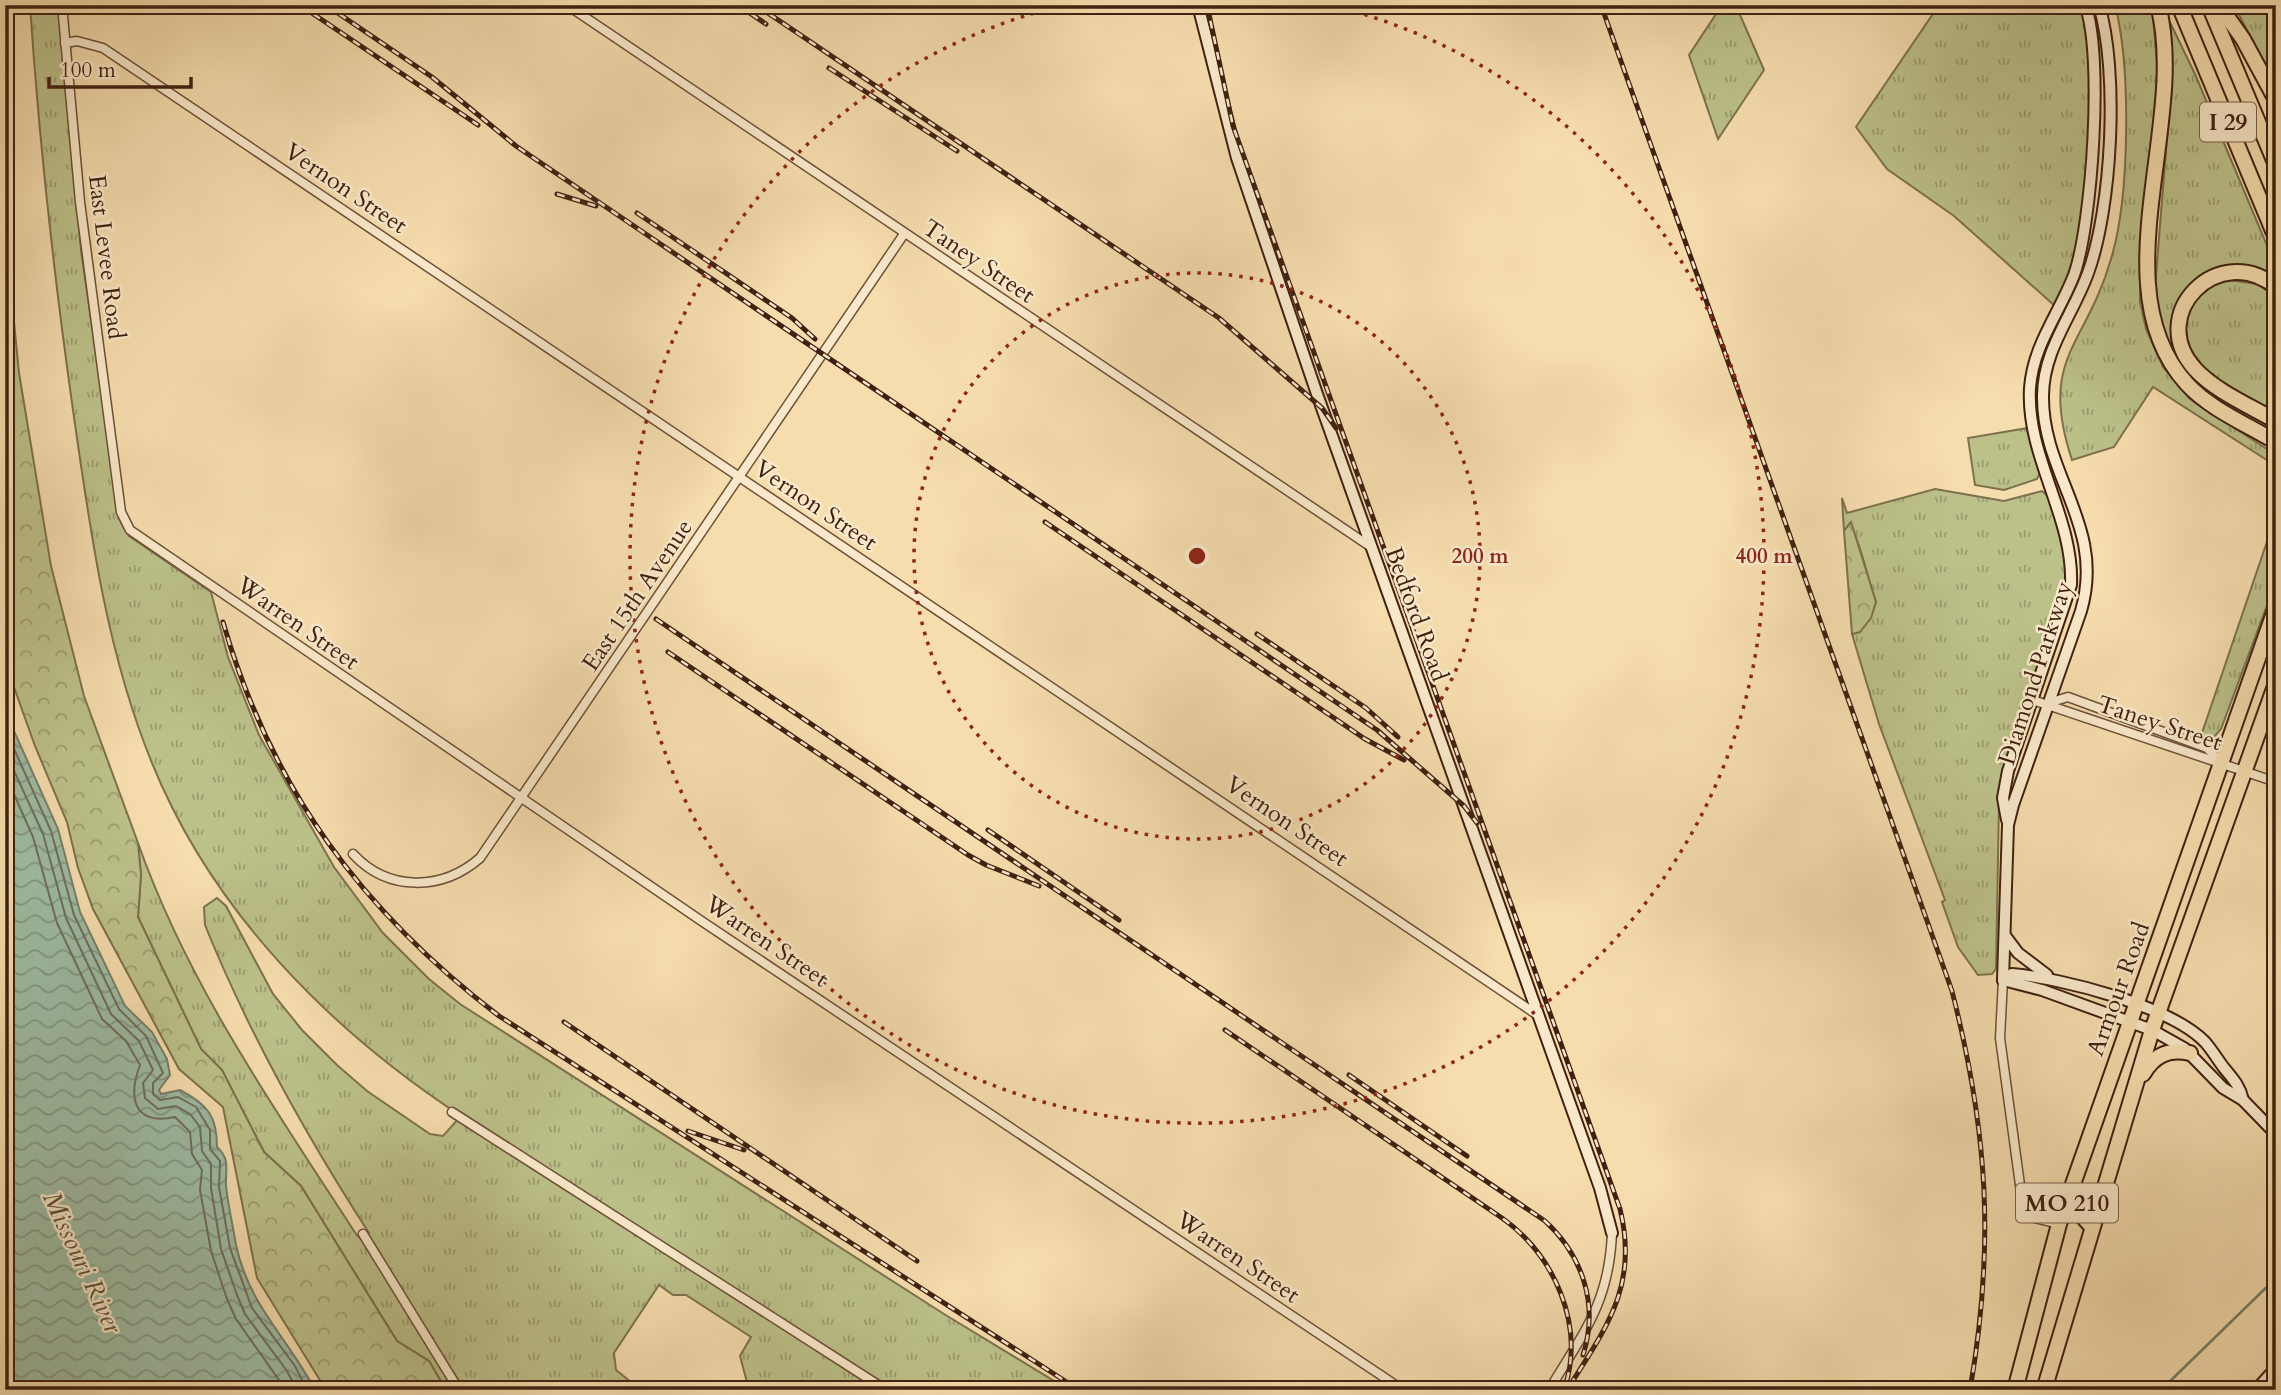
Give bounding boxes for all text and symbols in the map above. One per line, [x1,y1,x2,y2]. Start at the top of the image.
scale bar [49,46,191,90]
text: 100 m [60,56,116,85]
road number: I 29 [2200,102,2256,141]
street label: Vernon Street [278,135,414,242]
street label: East Levee Road [80,173,133,342]
street label: Taney Street [916,212,1042,312]
street label: Vernon Street [748,452,884,559]
street label: East 15th Avenue [574,513,701,678]
street label: Bedford Road [1377,542,1456,686]
text: 200 m [1451,542,1509,571]
text: 400 m [1735,542,1793,571]
centre of rings [1185,544,1209,568]
street label: Warren Street [229,568,366,678]
street label: Diamond Parkway [1990,577,2081,769]
street label: Taney Street [2093,688,2227,759]
street label: Vernon Street [1219,768,1355,875]
street label: Warren Street [697,887,836,995]
street label: Armour Road [2079,917,2158,1061]
road number: MO 210 [2016,1184,2118,1222]
water label: Missouri River [34,1185,131,1340]
street label: Warren Street [1168,1203,1307,1311]

